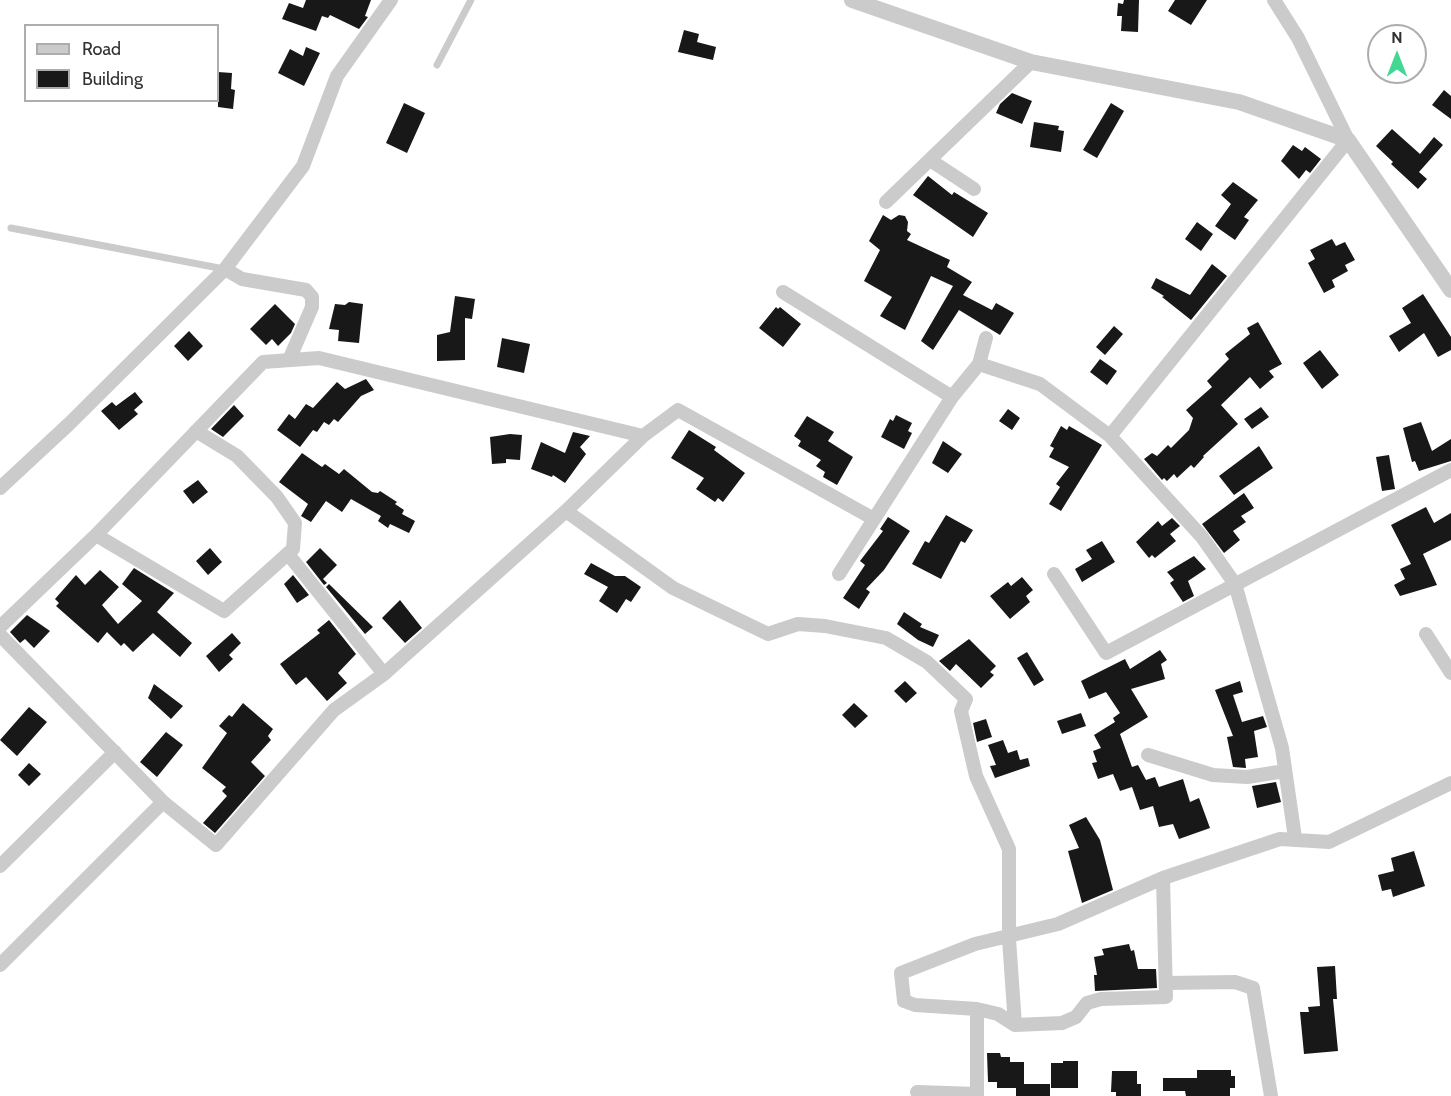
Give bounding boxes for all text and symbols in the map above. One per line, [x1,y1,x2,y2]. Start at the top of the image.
legend [24,24,219,102]
north arrow [1367,24,1427,84]
text: N [1391,28,1403,47]
text: Road [82,38,121,60]
text: Building [82,68,143,90]

